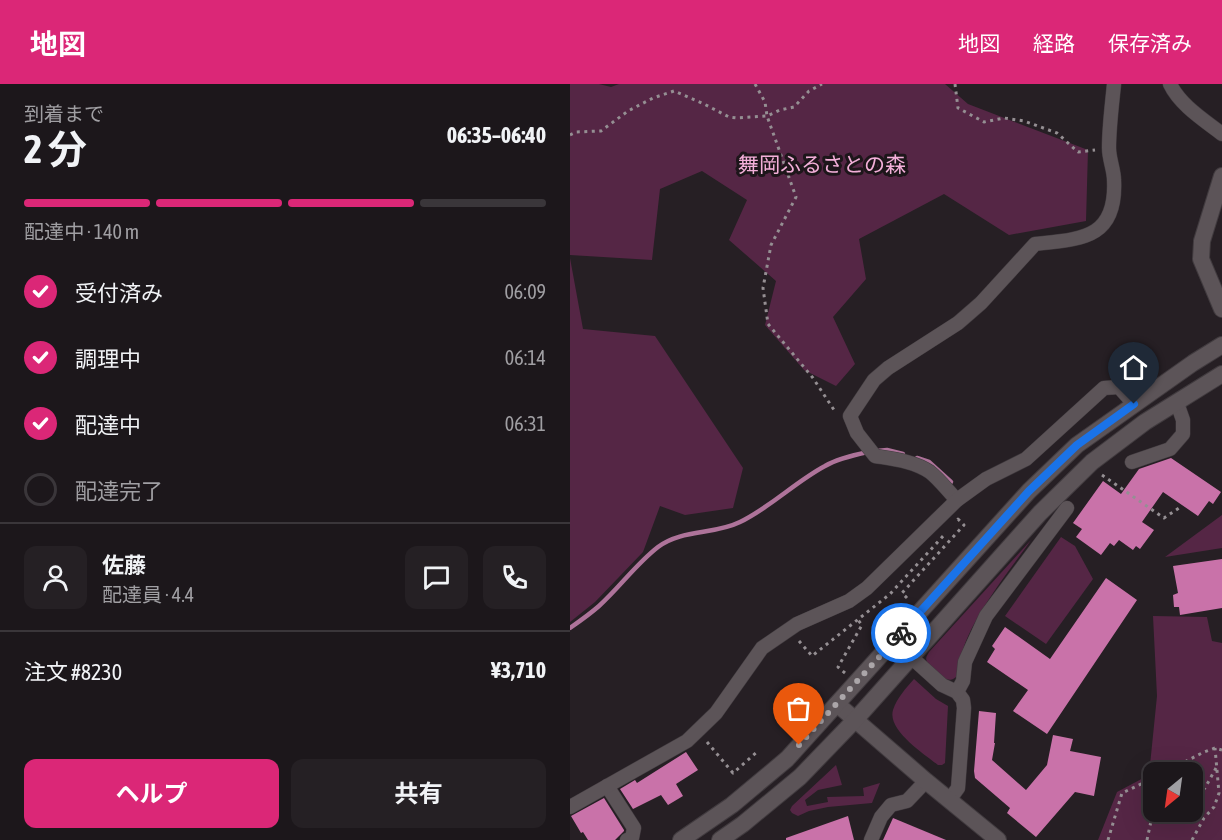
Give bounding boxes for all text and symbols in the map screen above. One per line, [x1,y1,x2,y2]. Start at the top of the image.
text: 地図 [30,28,86,60]
text: 地図 [958,31,1000,55]
text: 経路 [1033,31,1075,55]
text: 保存済み [1108,31,1192,55]
text: 到着まで [24,102,104,125]
text: 06:35–06:40 [447,122,546,148]
text: 2 分 [24,127,87,171]
park label: 舞岡ふるさとの森 [738,152,906,176]
text: 配達中 · 140 m [24,220,139,243]
icon: check [24,275,57,308]
text: 受付済み [75,280,163,306]
text: 06:09 [504,280,546,303]
icon: check [24,341,57,374]
pin [1108,342,1159,404]
text: 調理中 [75,346,141,372]
text: 06:14 [505,346,546,369]
icon: home [1117,351,1150,384]
icon: check [24,407,57,440]
text: 配達中 [75,412,141,438]
text: 06:31 [505,412,546,435]
text: 配達完了 [75,478,163,504]
button: person [24,546,87,609]
button: chat [405,546,468,609]
button: phone [483,546,546,609]
text: 佐藤 [102,552,146,578]
text: 配達員 · 4.4 [102,583,194,606]
courier [871,603,931,663]
icon: bike [885,617,918,650]
text: ¥3,710 [491,657,546,683]
text: 注文 #8230 [24,659,122,685]
pin [773,683,824,745]
icon: bag [782,692,815,725]
button: ヘルプ [24,759,279,828]
button: 共有 [291,759,546,828]
north arrow [1143,762,1203,822]
map controls [1143,762,1203,822]

